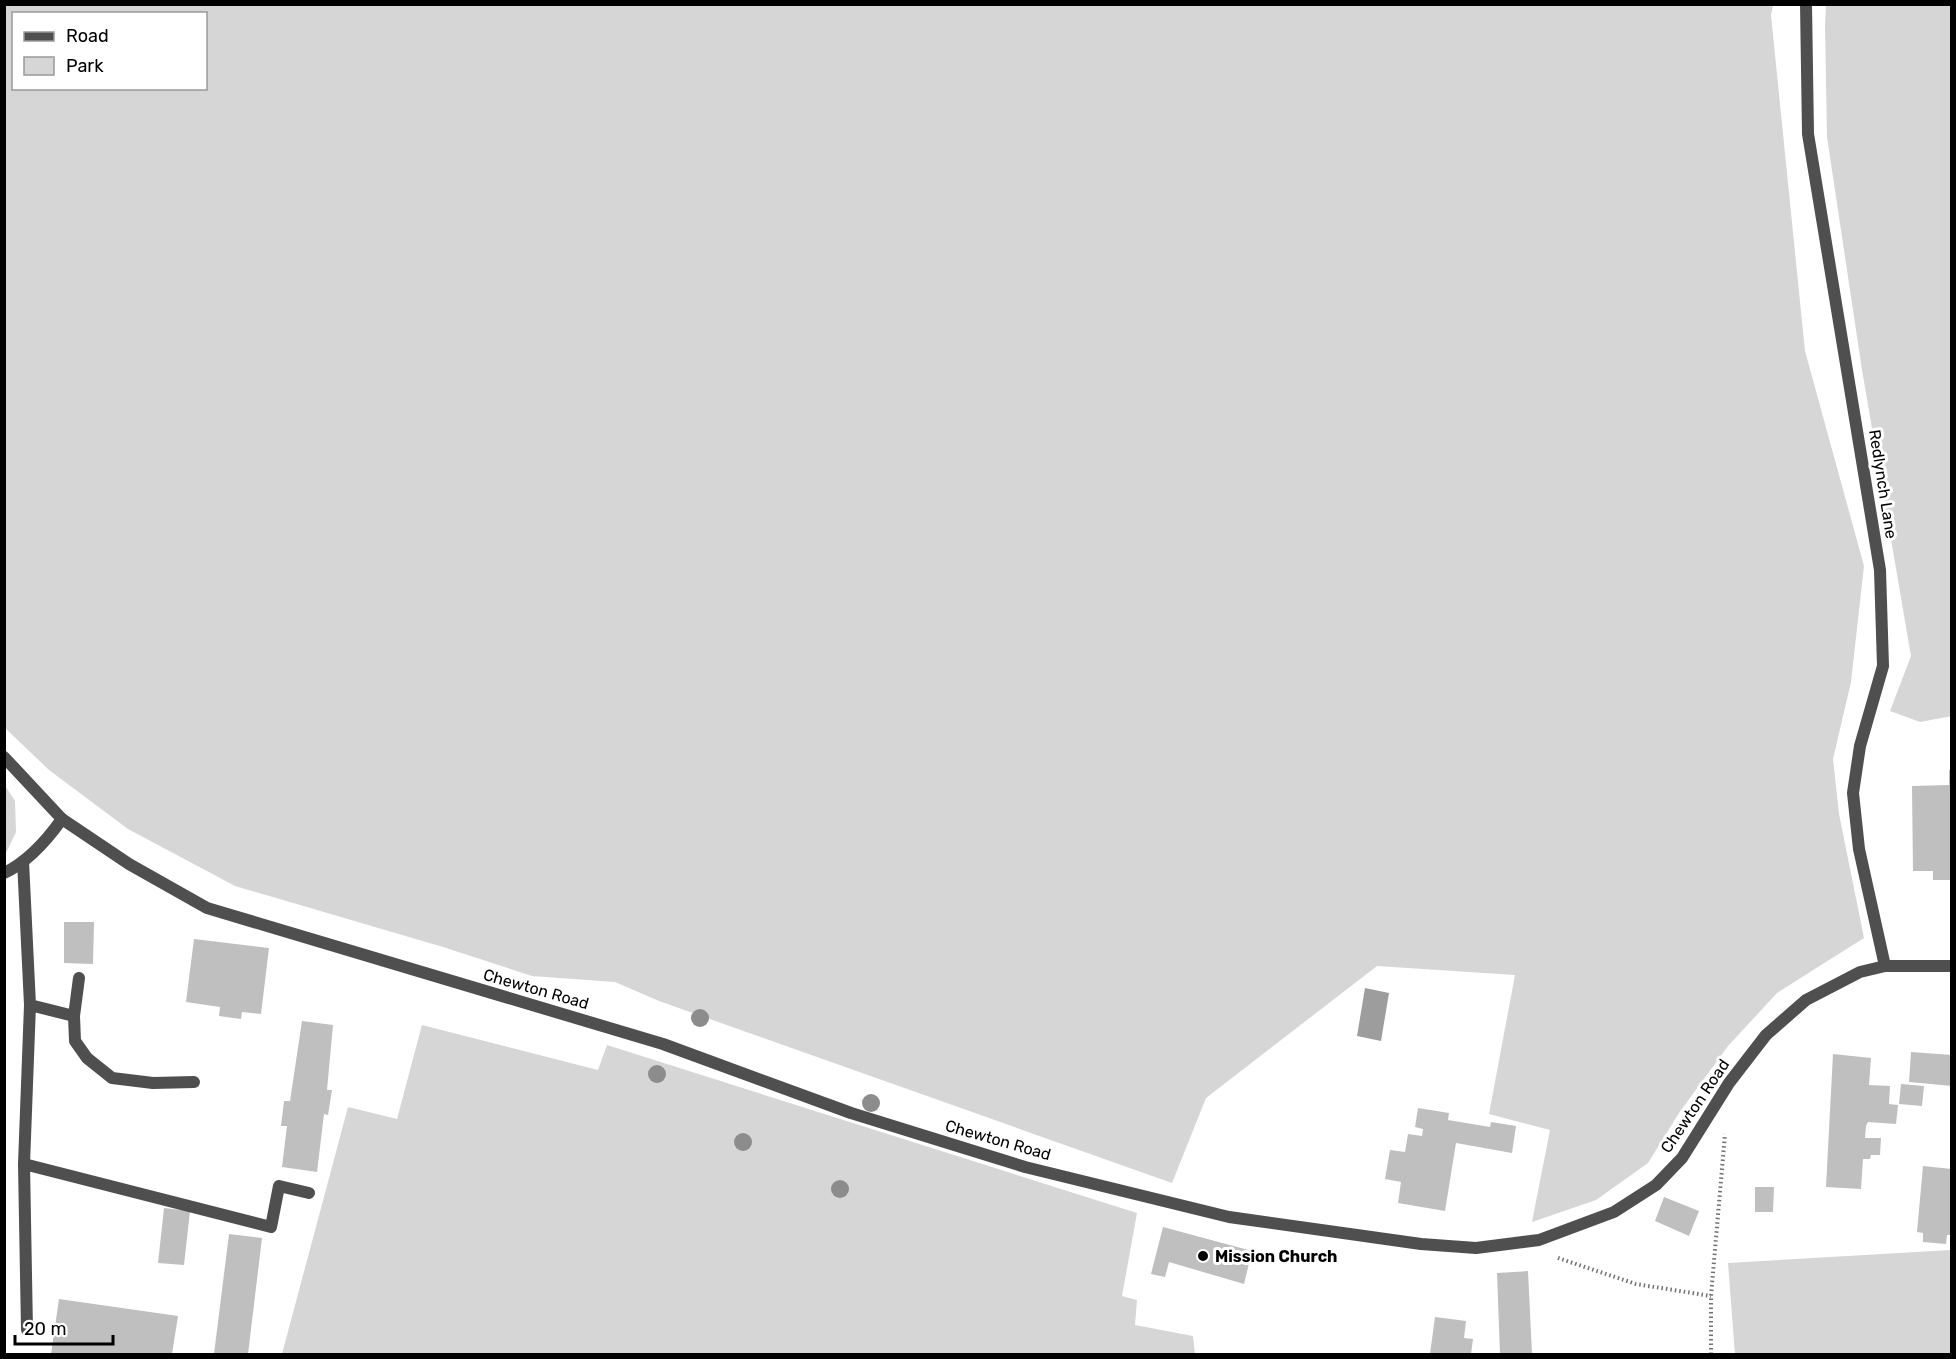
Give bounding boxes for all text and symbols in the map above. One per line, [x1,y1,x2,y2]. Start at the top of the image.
legend [12,12,207,90]
text: Road [66,25,109,47]
text: Park [66,55,104,77]
street label: Redlynch Lane [1865,428,1901,540]
street label: Chewton Road [481,965,591,1013]
street label: Chewton Road [1657,1056,1733,1156]
street label: Chewton Road [943,1116,1053,1164]
place label: Mission Church [1215,1247,1338,1266]
marker: Mission Church [1196,1249,1210,1263]
scale bar [15,1308,112,1346]
text: 20 m [24,1318,66,1340]

